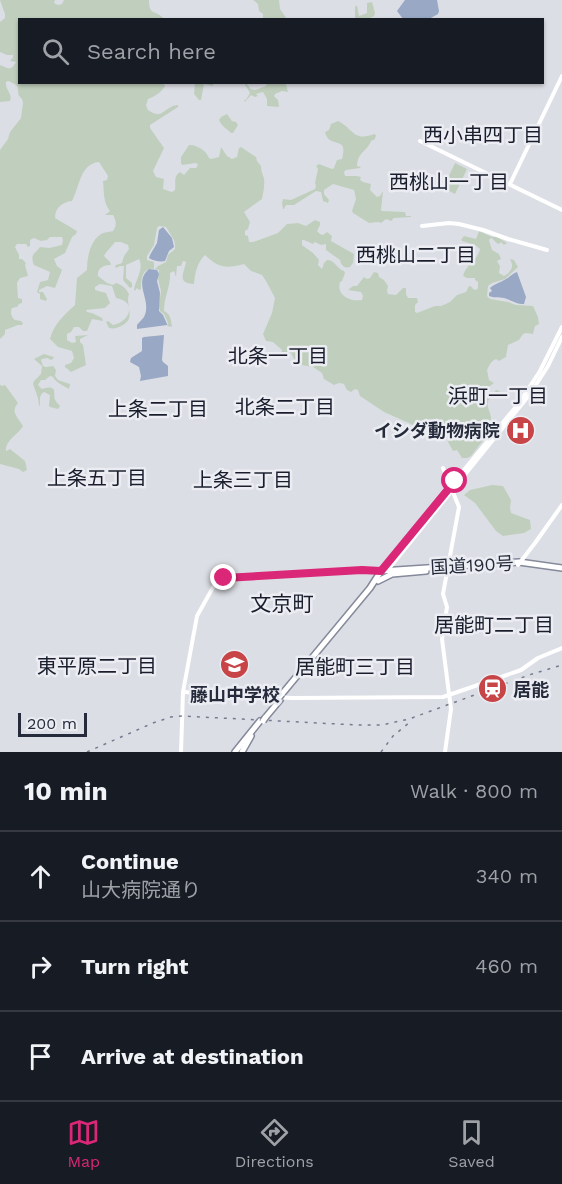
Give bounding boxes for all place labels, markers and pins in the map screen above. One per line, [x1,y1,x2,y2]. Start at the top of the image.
hospital icon: イシダ動物病院 [505,414,537,446]
place label: イシダ動物病院 [374,420,500,441]
school or university icon: 藤山中学校 [219,649,251,681]
station icon: 居能 [476,673,508,705]
place label: 居能 [513,679,549,700]
place label: 藤山中学校 [190,684,280,705]

